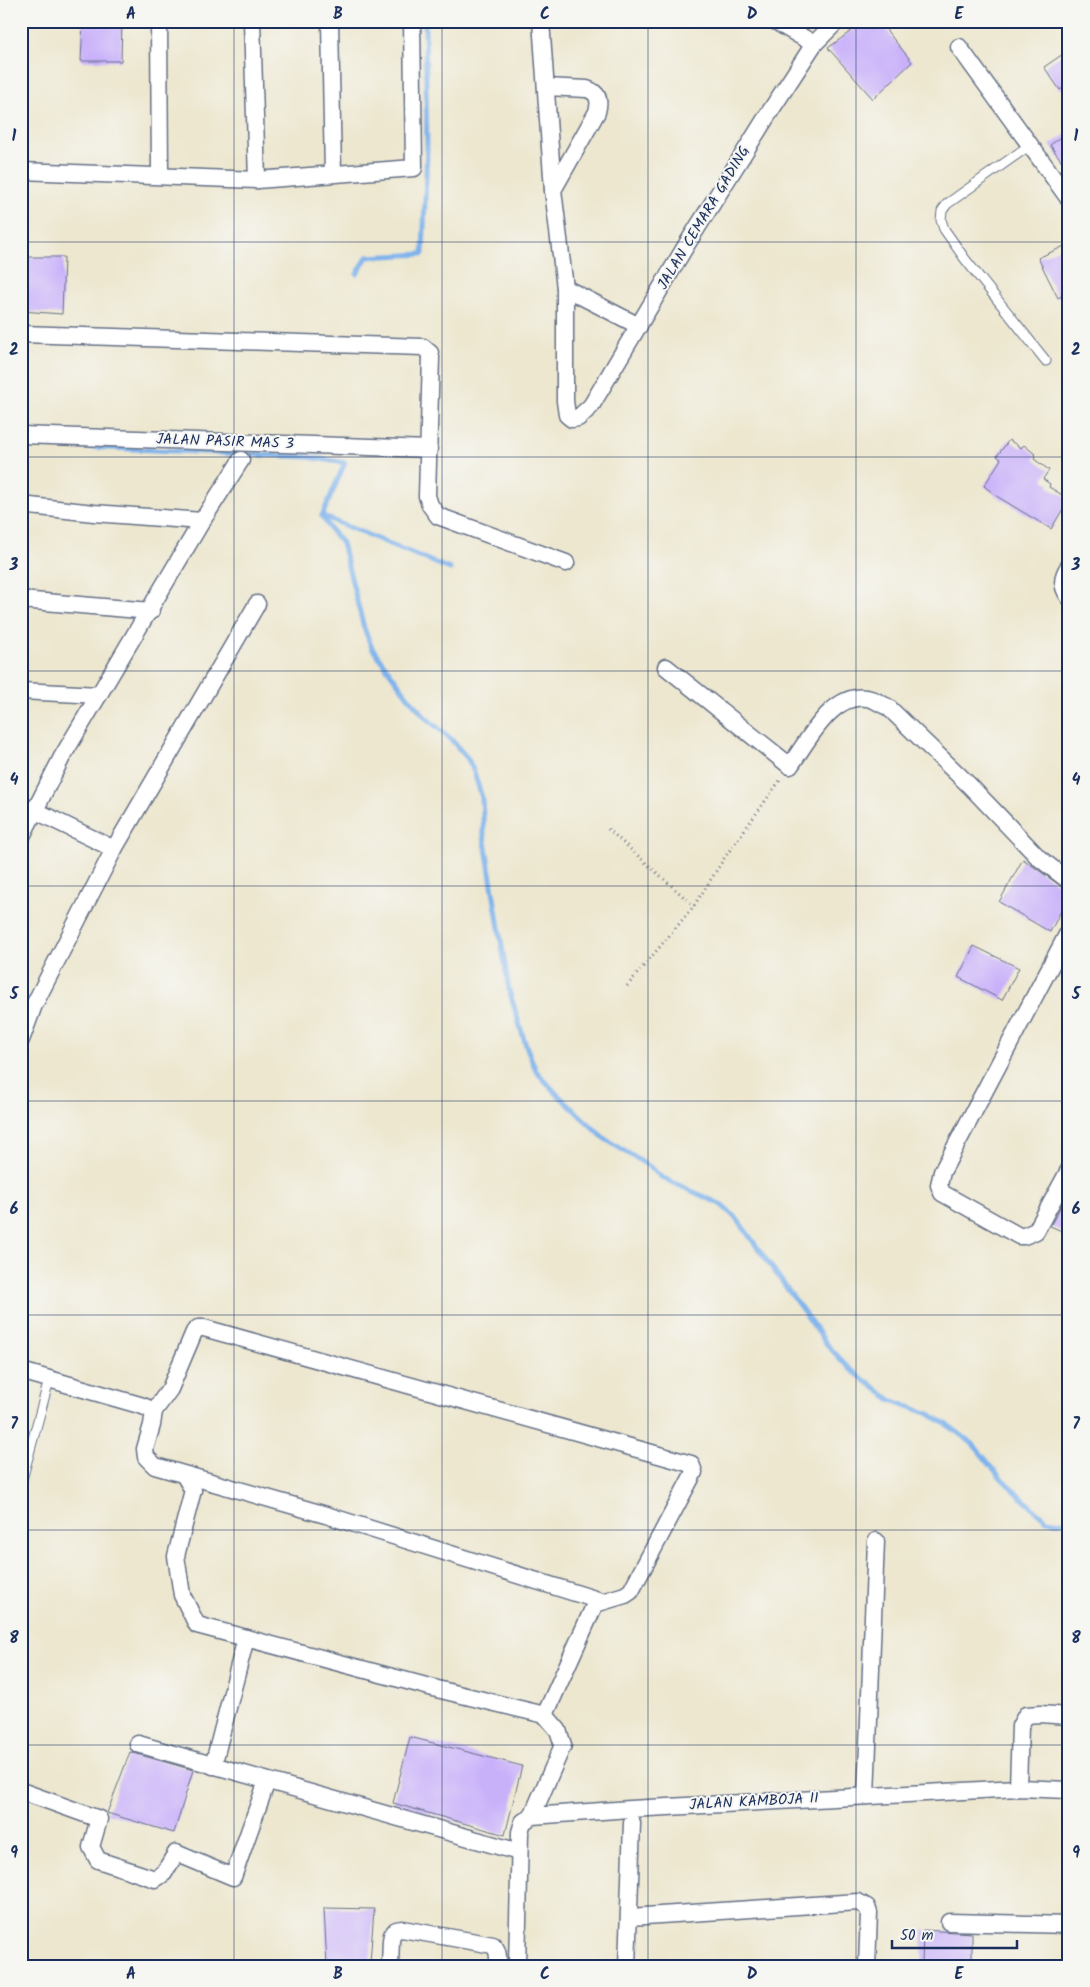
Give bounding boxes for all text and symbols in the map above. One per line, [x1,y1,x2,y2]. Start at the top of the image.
text: A [126,2,136,27]
text: B [333,2,343,27]
text: C [540,2,550,27]
text: D [747,2,758,27]
text: E [955,2,965,27]
text: 1 [12,124,17,149]
text: 1 [1074,124,1079,149]
street label: JALAN CEMARA GADING [651,141,757,295]
text: 2 [9,338,19,363]
text: 2 [1071,338,1081,363]
street label: JALAN PASIR MAS 3 [156,428,295,456]
text: 3 [9,553,19,578]
text: 3 [1071,553,1081,578]
text: 4 [10,768,19,793]
text: 4 [1072,768,1081,793]
text: 5 [9,982,20,1007]
text: 5 [1071,982,1082,1007]
text: 6 [10,1197,19,1222]
text: 6 [1072,1197,1081,1222]
text: 7 [10,1412,18,1437]
text: 7 [1072,1412,1080,1437]
text: 8 [9,1626,19,1651]
text: 8 [1071,1626,1081,1651]
street label: JALAN KAMBOJA II [689,1787,820,1817]
text: 9 [10,1841,18,1866]
text: 9 [1072,1841,1080,1866]
scale bar [892,1917,1018,1949]
text: 50 m [900,1924,934,1948]
text: A [126,1962,136,1987]
text: B [333,1962,343,1987]
text: C [540,1962,550,1987]
text: D [747,1962,758,1987]
text: E [955,1962,965,1987]

